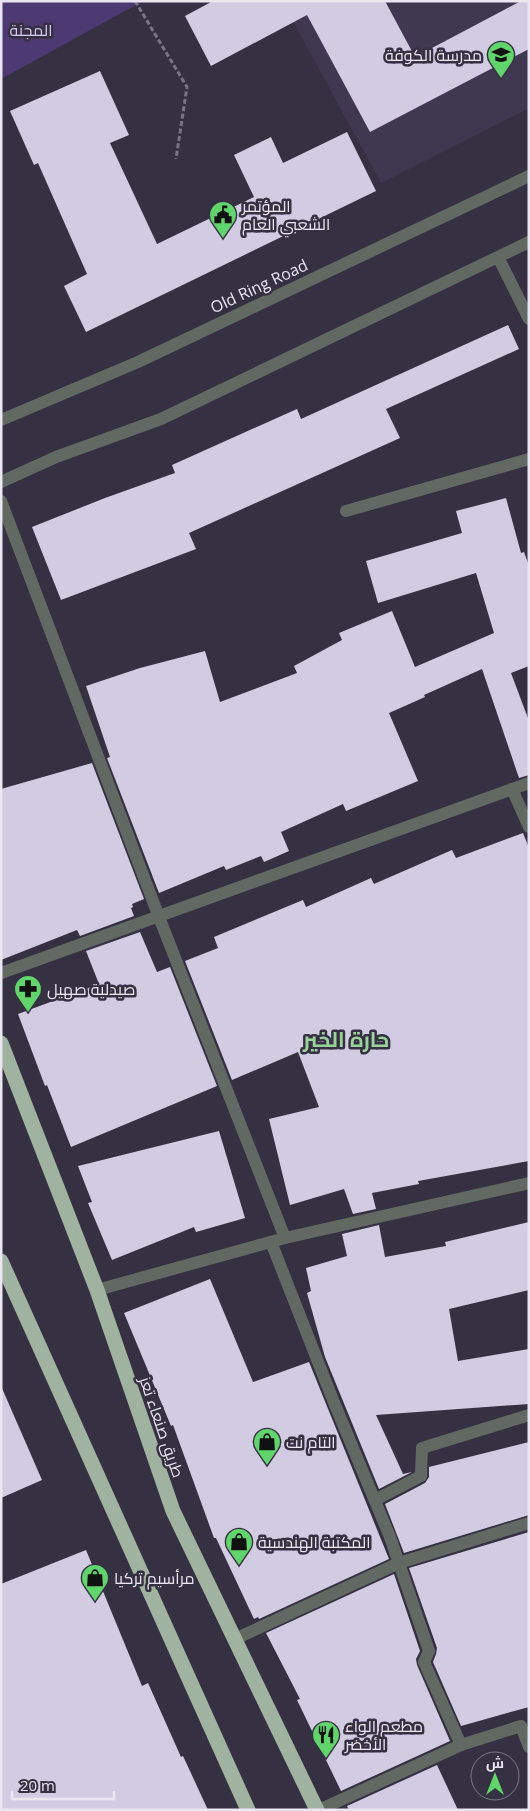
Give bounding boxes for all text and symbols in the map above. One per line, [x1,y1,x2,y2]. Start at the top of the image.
park label: المجنة [9,19,53,41]
school or university icon: مدرسة الكوفة [486,40,516,79]
place label: مدرسة الكوفة [385,44,482,66]
place label: المؤتمر الشعبي العام [241,195,330,238]
public building icon: المؤتمر الشعبي العام [208,200,238,239]
street label: Old Ring Road [207,254,311,318]
pharmacy icon: صيدلية صهيل [13,974,43,1013]
place label: صيدلية صهيل [47,978,135,1000]
district label: حارة الخير [302,1025,389,1053]
street label: طريق صنعاء تعز [134,1373,190,1480]
shop icon: التام نت [252,1427,282,1466]
place label: التام نت [286,1431,336,1454]
shop icon: المكتبة الهندسية [224,1527,254,1566]
place label: المكتبة الهندسية [258,1531,371,1553]
shop icon: مرأسيم تركيا [80,1563,110,1602]
place label: مرأسيم تركيا [114,1567,195,1590]
place label: مطعم الواء الأخضر [344,1715,423,1755]
restaurant icon: مطعم الواء الأخضر [311,1720,341,1759]
north arrow [470,1751,520,1801]
text: ش [486,1753,504,1772]
scale bar [12,1768,115,1800]
text: 20 m [20,1775,55,1795]

